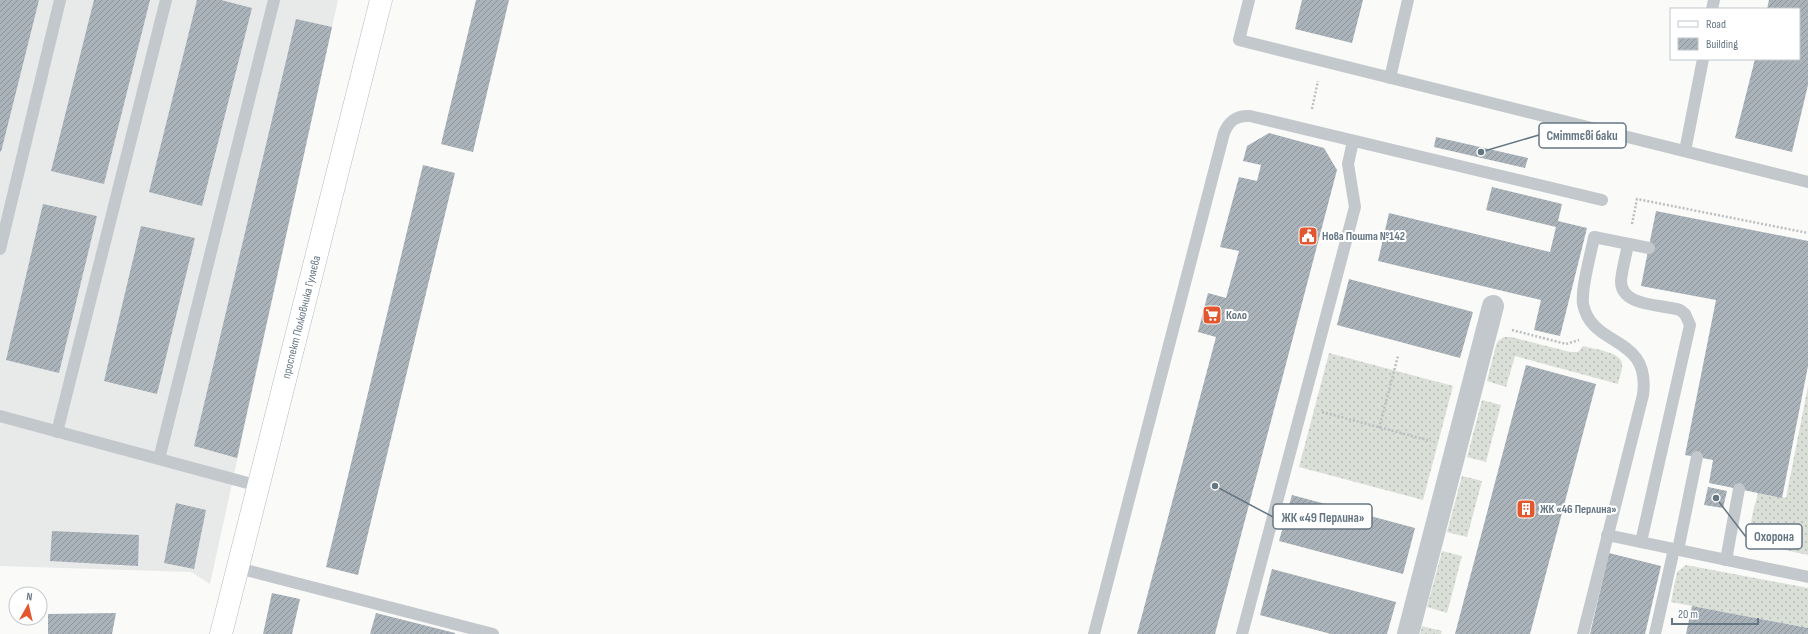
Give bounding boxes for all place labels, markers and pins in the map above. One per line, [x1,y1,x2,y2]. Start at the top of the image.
callout: Сміттєві баки [1539,123,1626,148]
public building icon: Нова Пошта №142 [1297,225,1319,247]
place label: Нова Пошта №142 [1322,229,1405,244]
supermarket icon: Коло [1201,304,1223,326]
place label: Коло [1226,308,1247,323]
building icon: ЖК «46 Перлина» [1515,498,1537,520]
place label: ЖК «46 Перлина» [1540,502,1617,517]
callout: ЖК «49 Перлина» [1273,504,1372,529]
callout: Охорона [1746,524,1802,549]

